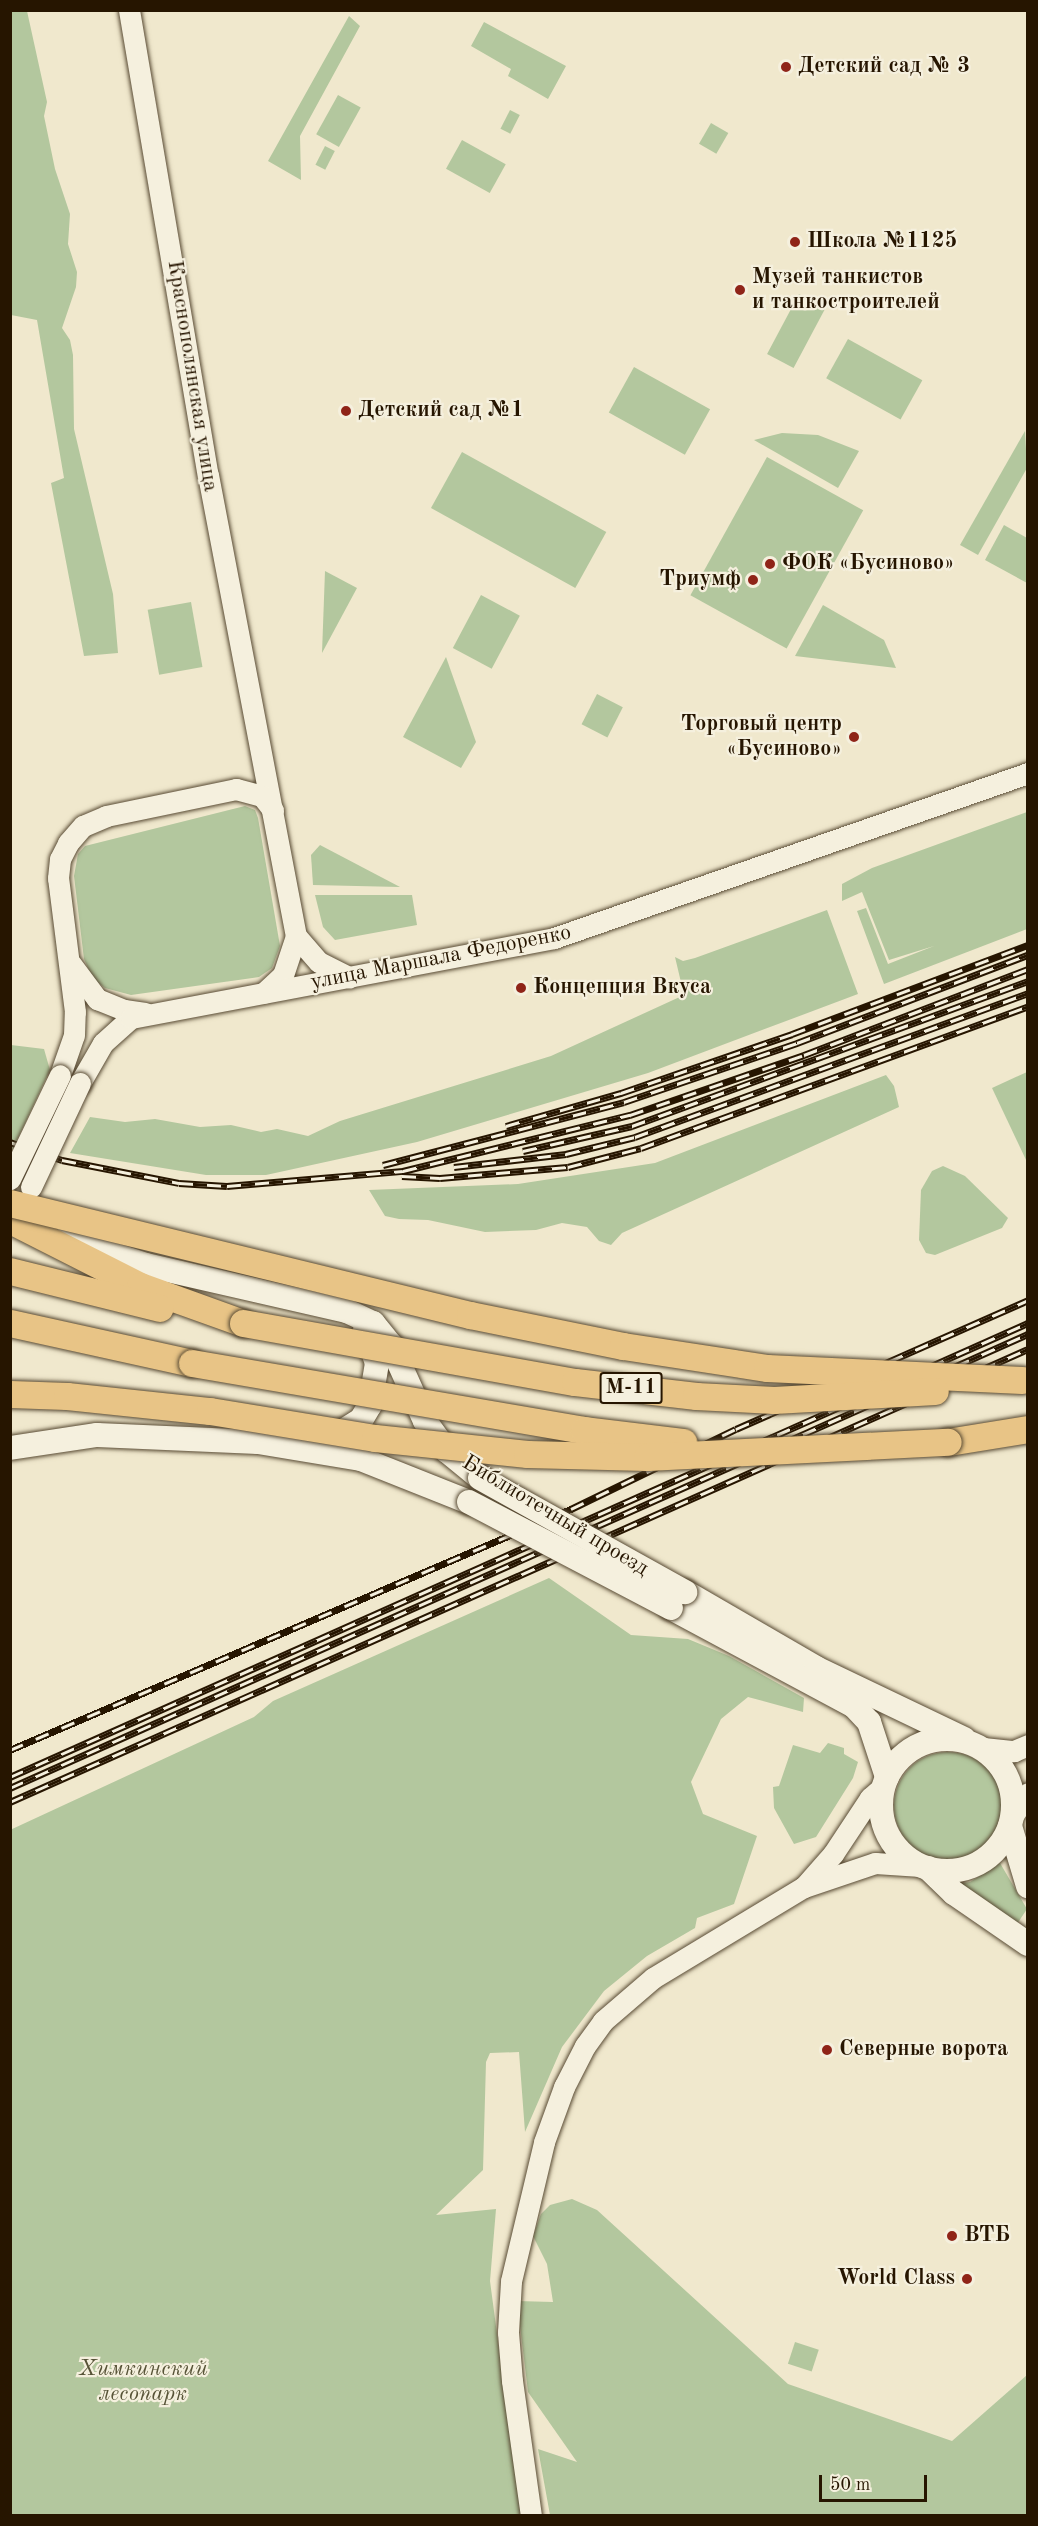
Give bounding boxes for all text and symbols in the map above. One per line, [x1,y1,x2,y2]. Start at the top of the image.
place label: Детский сад № 3 [798,54,970,80]
marker: Детский сад № 3 [779,60,793,74]
place label: Школа №1125 [807,229,957,255]
marker: Школа №1125 [788,235,802,249]
street label: Краснополянская улица [161,258,223,494]
place label: Музей танкистов и танкостроителей [752,264,940,316]
marker: Музей танкистов и танкостроителей [733,283,747,297]
place label: Детский сад №1 [358,398,524,424]
marker: Детский сад №1 [339,404,353,418]
place label: ФОК «Бусиново» [782,551,955,577]
marker: ФОК «Бусиново» [763,557,777,571]
place label: Триумф [659,567,741,593]
marker: Триумф [746,573,760,587]
place label: Торговый центр «Бусиново» [681,711,842,762]
marker: Торговый центр «Бусиново» [847,730,861,744]
street label: улица Маршала Федоренко [309,920,573,996]
place label: Концепция Вкуса [533,975,711,1001]
marker: Концепция Вкуса [514,981,528,995]
road number: М-11 [600,1370,662,1406]
street label: Библиотечный проезд [457,1450,653,1582]
place label: Северные ворота [839,2037,1008,2063]
marker: Северные ворота [820,2043,834,2057]
place label: ВТБ [964,2223,1010,2249]
marker: ВТБ [945,2229,959,2243]
place label: World Class [837,2266,955,2292]
marker: World Class [960,2272,974,2286]
park label: Химкинский лесопарк [78,2356,208,2408]
scale bar [822,2463,930,2501]
text: 50 m [830,2476,870,2494]

